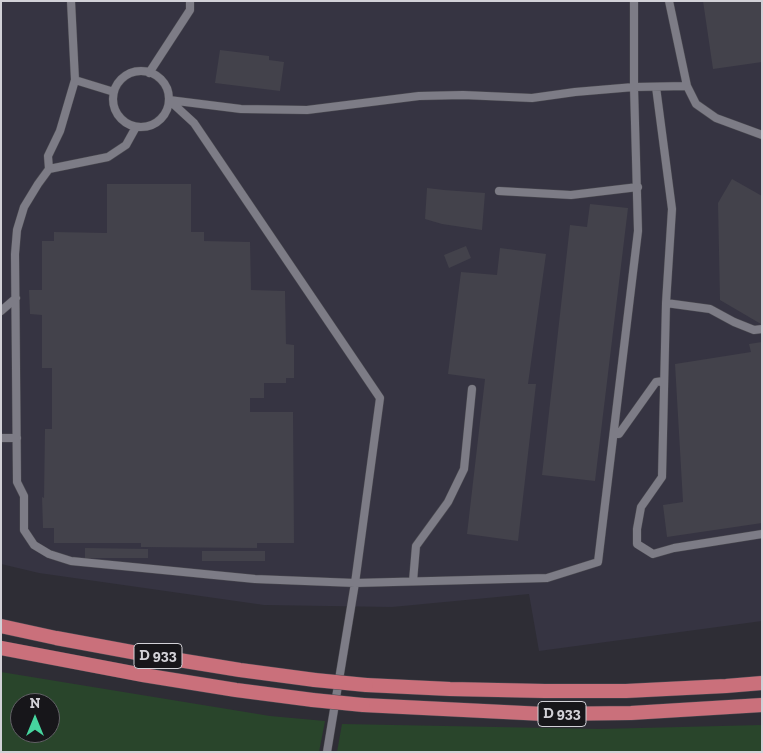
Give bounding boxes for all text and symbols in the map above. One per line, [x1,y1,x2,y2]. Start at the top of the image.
road number: D 933 [134,644,182,668]
north arrow [10,693,60,743]
text: N [30,695,40,712]
road number: D 933 [538,702,586,726]

